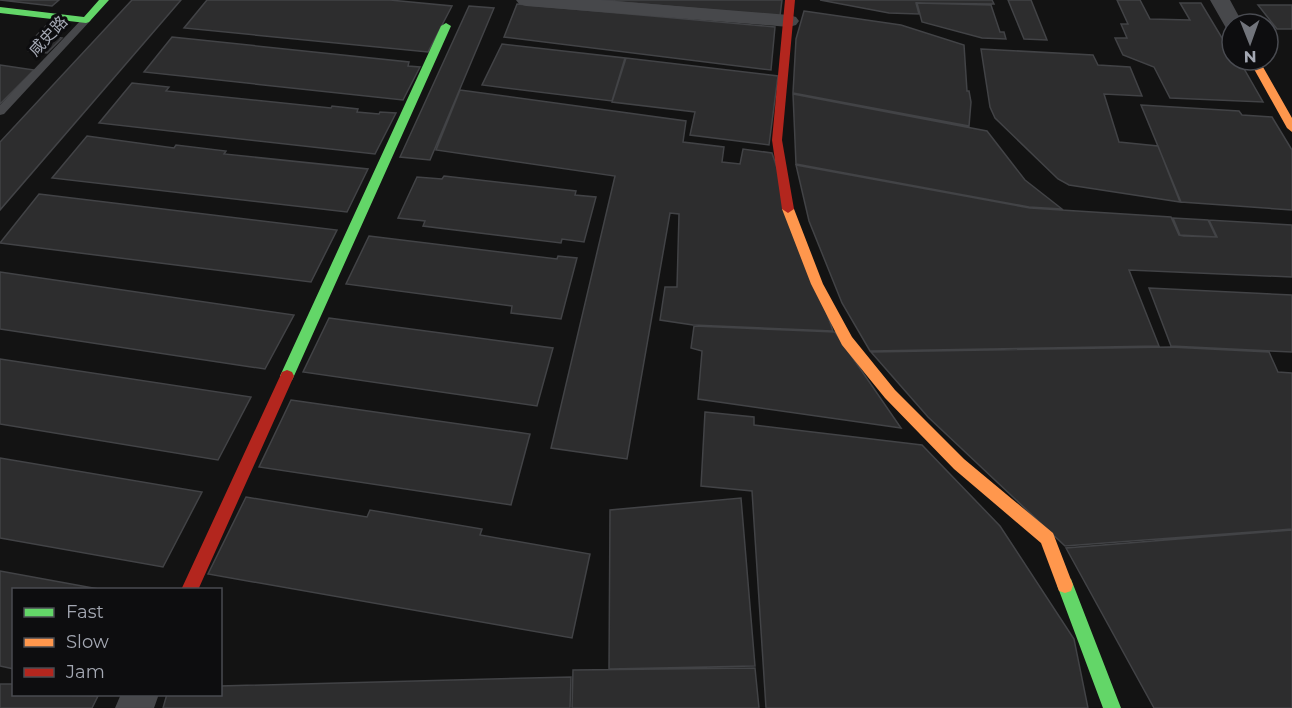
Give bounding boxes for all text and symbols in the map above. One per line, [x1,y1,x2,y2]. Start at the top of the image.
street label: 咸史路 [25,12,71,60]
north arrow [1220,12,1280,72]
text: N [1244,47,1257,66]
legend [12,588,222,696]
text: Fast [66,601,104,623]
text: Slow [66,631,109,653]
text: Jam [65,661,105,683]

